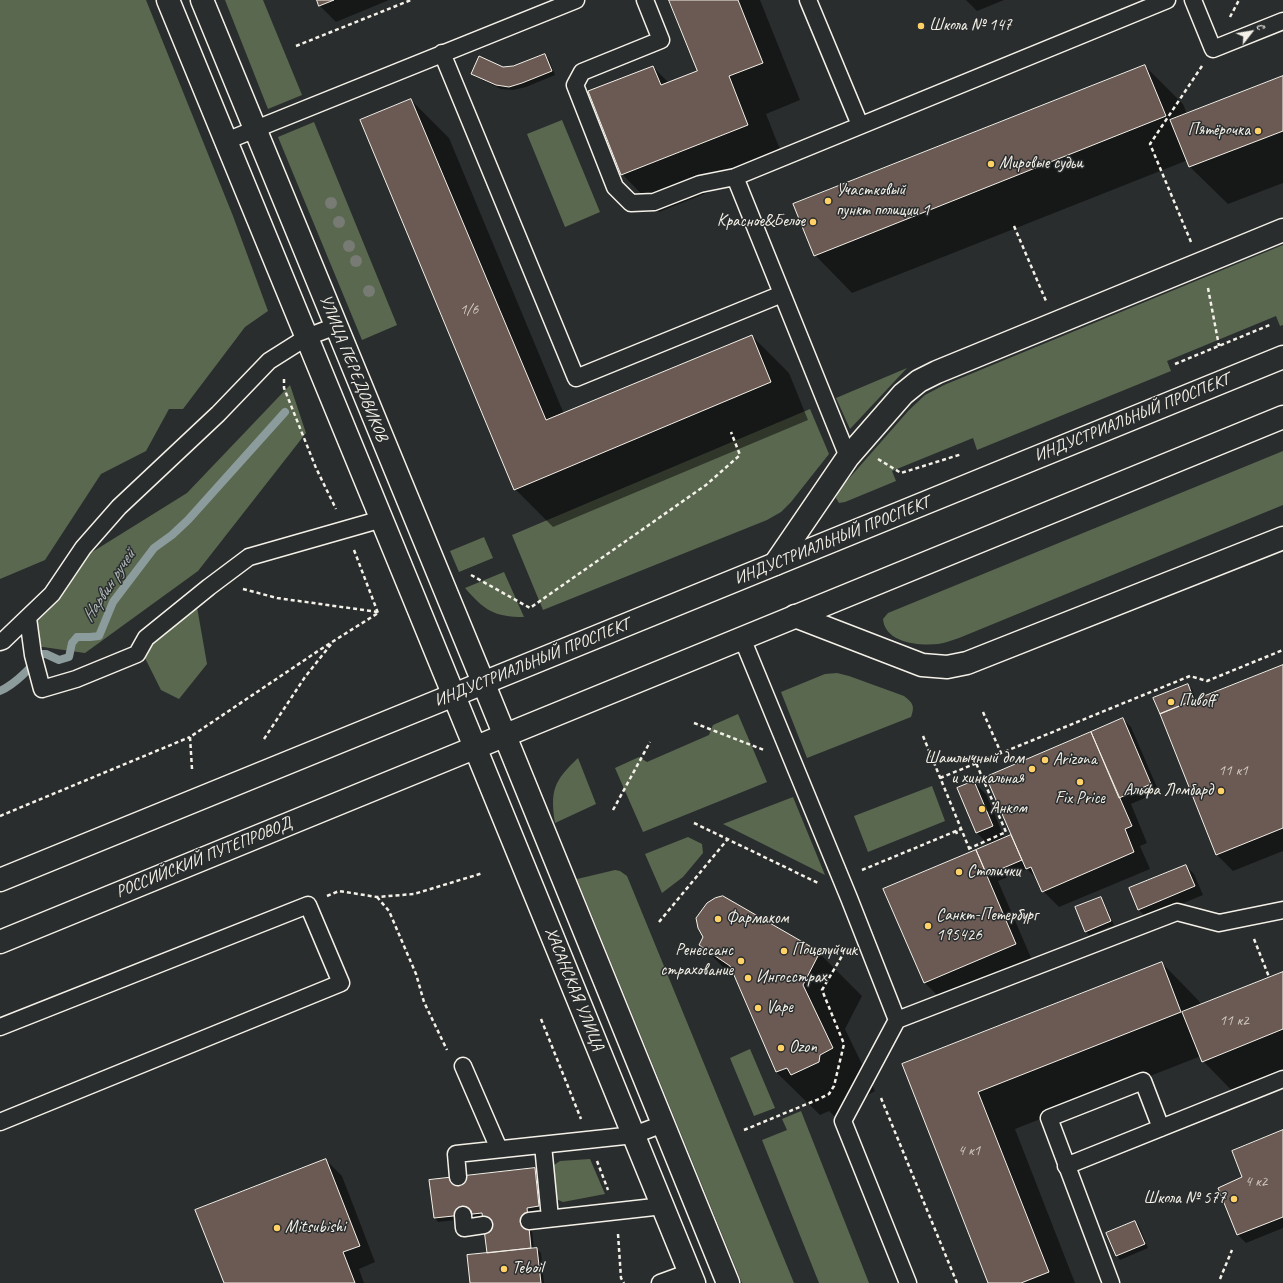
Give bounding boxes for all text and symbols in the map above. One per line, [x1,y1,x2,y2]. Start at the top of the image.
north arrow [1231,12,1271,52]
place label: Школа № 147 [929,16,1012,36]
text: С [1254,20,1269,32]
marker: Школа № 147 [916,21,926,31]
place label: Пятёрочка [1188,121,1250,141]
marker: Пятёрочка [1253,126,1263,136]
place label: Мировые судьи [999,154,1083,174]
marker: Мировые судьи [986,159,996,169]
place label: Участковый пункт полиции 1 [836,181,930,221]
marker: Участковый пункт полиции 1 [823,196,833,206]
place label: Красное&Белое [717,212,805,232]
marker: Красное&Белое [808,217,818,227]
street label: УЛИЦА ПЕРЕДОВИКОВ [314,292,392,444]
house number: 1/6 [460,301,478,319]
street label: ИНДУСТРИАЛЬНЫЙ ПРОСПЕКТ [1031,369,1233,467]
street label: ИНДУСТРИАЛЬНЫЙ ПРОСПЕКТ [731,492,933,590]
water label: Нарвин ручей [78,546,140,626]
street label: ИНДУСТРИАЛЬНЫЙ ПРОСПЕКТ [431,614,633,712]
place label: Пивoff [1179,692,1215,712]
marker: Пивoff [1166,697,1176,707]
place label: Шашлычный дом и хинкальная [924,749,1024,789]
place label: Arizona [1053,750,1097,770]
marker: Arizona [1040,755,1050,765]
house number: 11 к1 [1218,762,1248,780]
marker: Шашлычный дом и хинкальная [1027,764,1037,774]
marker: Fix Price [1075,777,1085,787]
place label: Альфа Ломбард [1123,781,1213,801]
marker: Альфа Ломбард [1216,786,1226,796]
place label: Fix Price [1055,789,1105,809]
place label: Анком [990,799,1027,819]
marker: Анком [977,804,987,814]
street label: РОССИЙСКИЙ ПУТЕПРОВОД [113,813,295,903]
place label: Столички [967,862,1020,882]
marker: Столички [954,867,964,877]
place label: Санкт-Петербург 195426 [936,906,1038,946]
place label: Фармаком [726,909,789,929]
marker: Фармаком [713,914,723,924]
marker: Санкт-Петербург 195426 [923,921,933,931]
street label: ХАСАНСКАЯ УЛИЦА [540,924,608,1054]
place label: Ренессанс страхование [660,941,733,981]
place label: Поцелуйчик [792,941,857,961]
marker: Поцелуйчик [779,946,789,956]
marker: Ренессанс страхование [736,956,746,966]
place label: Ингосстрах [756,968,826,988]
marker: Ингосстрах [743,973,753,983]
place label: Vape [766,998,793,1018]
marker: Vape [753,1003,763,1013]
house number: 11 к2 [1219,1012,1249,1030]
place label: Ozon [789,1038,817,1058]
marker: Ozon [776,1043,786,1053]
house number: 4 к1 [958,1142,980,1160]
house number: 4 к2 [1245,1173,1267,1191]
place label: Школа № 577 [1143,1189,1226,1209]
marker: Школа № 577 [1229,1194,1239,1204]
place label: Mitsubishi [285,1218,346,1238]
marker: Mitsubishi [272,1223,282,1233]
place label: Teboil [512,1259,543,1279]
marker: Teboil [499,1264,509,1274]

